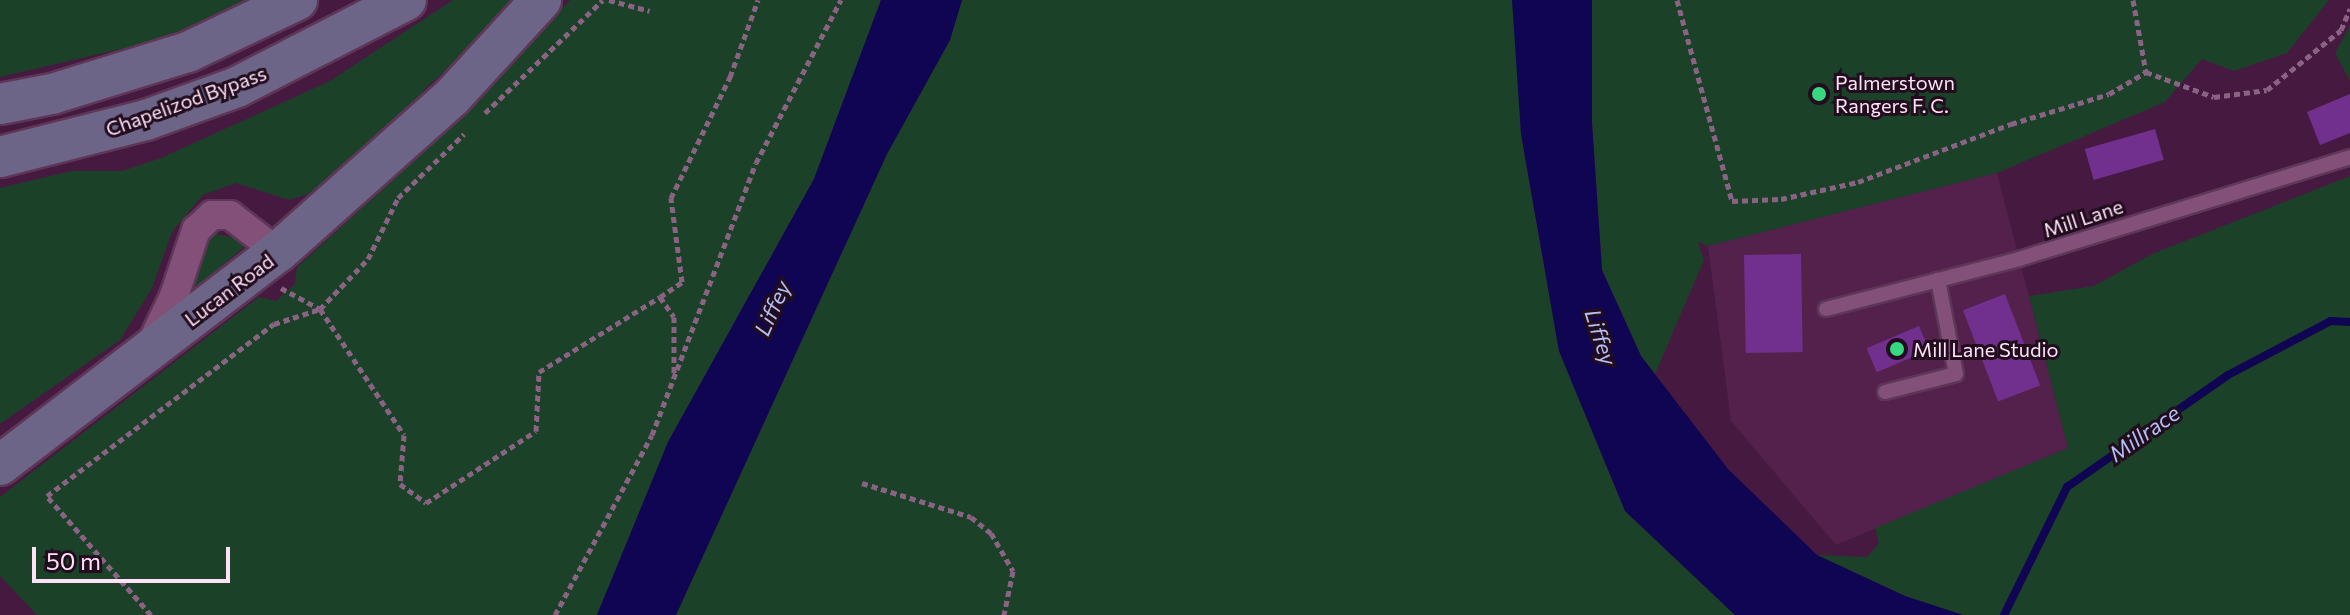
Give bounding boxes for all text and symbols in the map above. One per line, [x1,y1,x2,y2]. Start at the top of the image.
street label: Chapelizod Bypass [102,61,270,141]
place label: Palmerstown Rangers F. C. [1835,70,1955,117]
marker: Palmerstown Rangers F. C. [1810,85,1828,103]
street label: Mill Lane [2040,194,2126,242]
street label: Lucan Road [180,249,278,331]
water label: Liffey [748,276,796,340]
water label: Liffey [1580,306,1622,368]
place label: Mill Lane Studio [1913,337,2059,361]
marker: Mill Lane Studio [1888,340,1906,358]
water label: Millrace [2103,399,2185,467]
scale bar [36,531,234,581]
text: 50 m [46,546,101,575]

